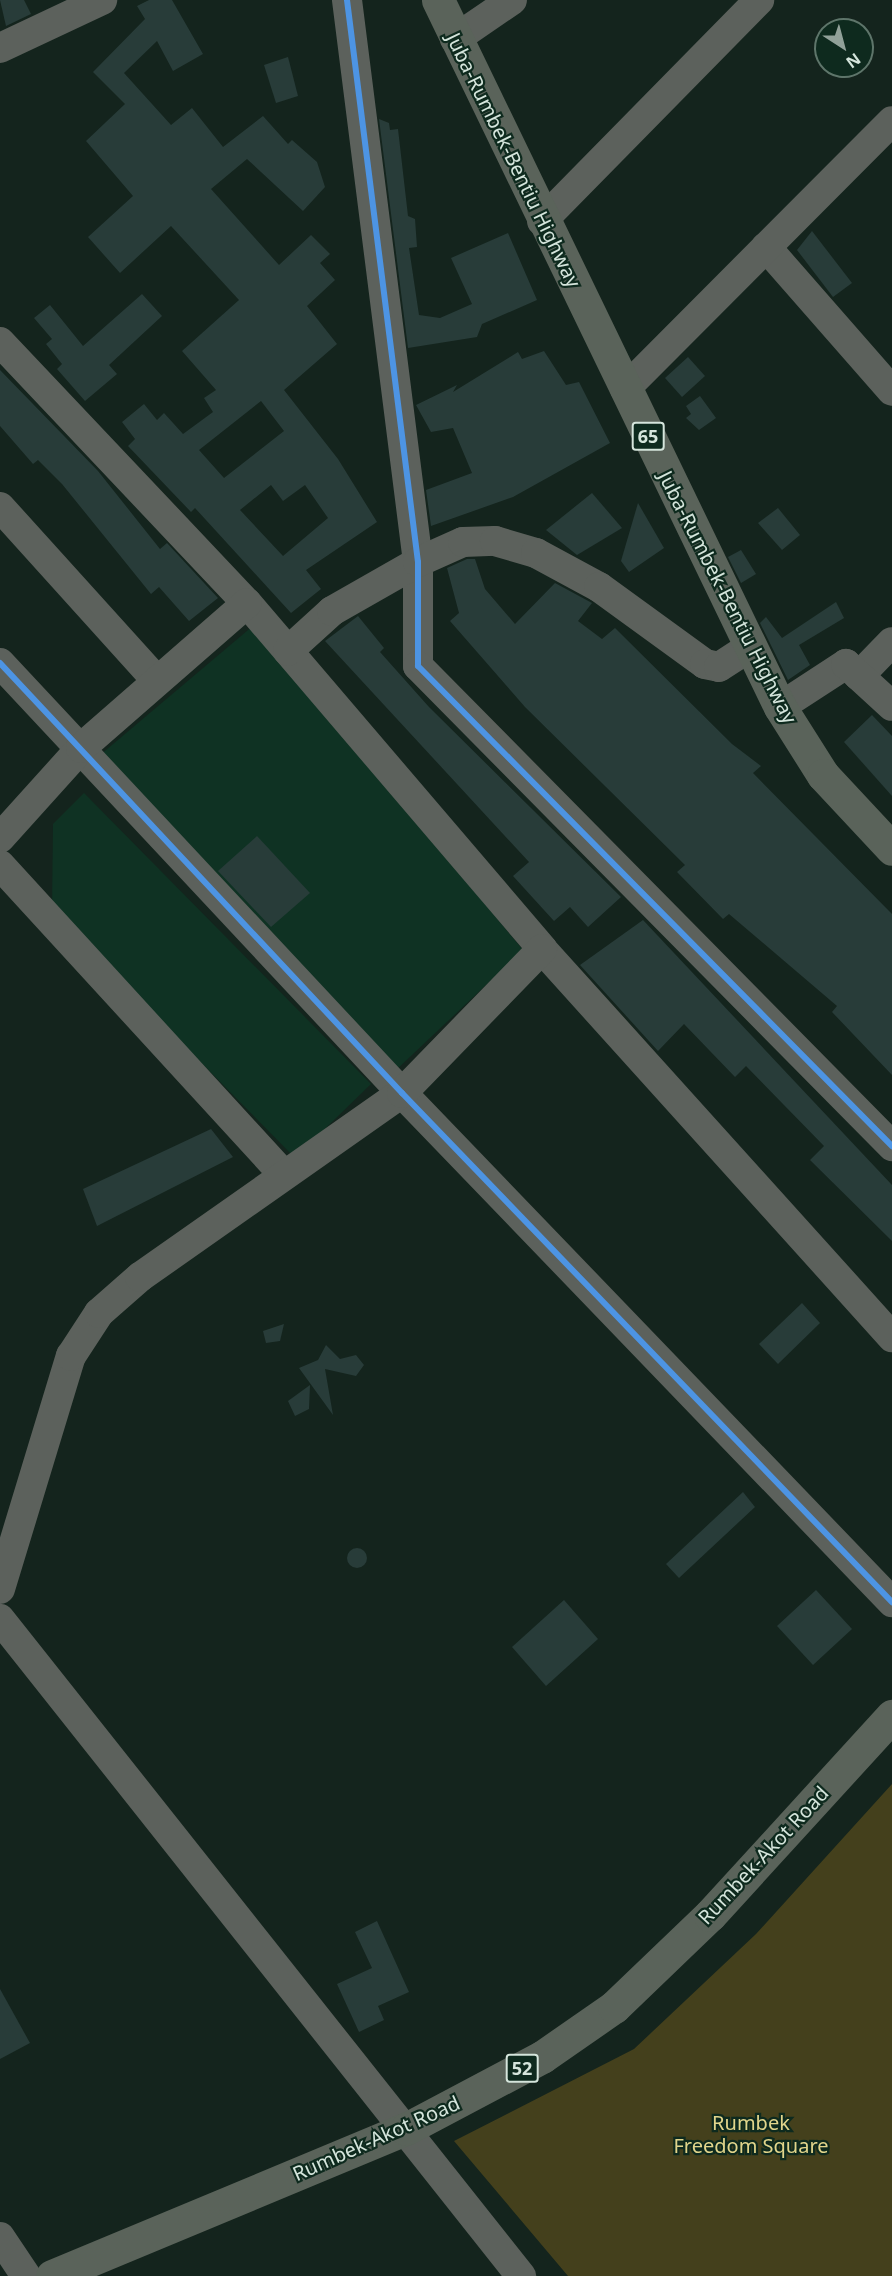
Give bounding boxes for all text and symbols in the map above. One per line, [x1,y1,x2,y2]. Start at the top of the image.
north arrow [814,18,874,78]
street label: Juba-Rumbek-Bentiu Highway [442,29,586,291]
text: N [842,48,865,74]
road number: 65 [632,421,664,451]
street label: Juba-Rumbek-Bentiu Highway [654,467,802,727]
street label: Rumbek-Akot Road [693,1781,833,1929]
road number: 52 [506,2053,538,2083]
street label: Rumbek-Akot Road [289,2090,463,2186]
park label: Rumbek Freedom Square [673,2111,829,2158]

